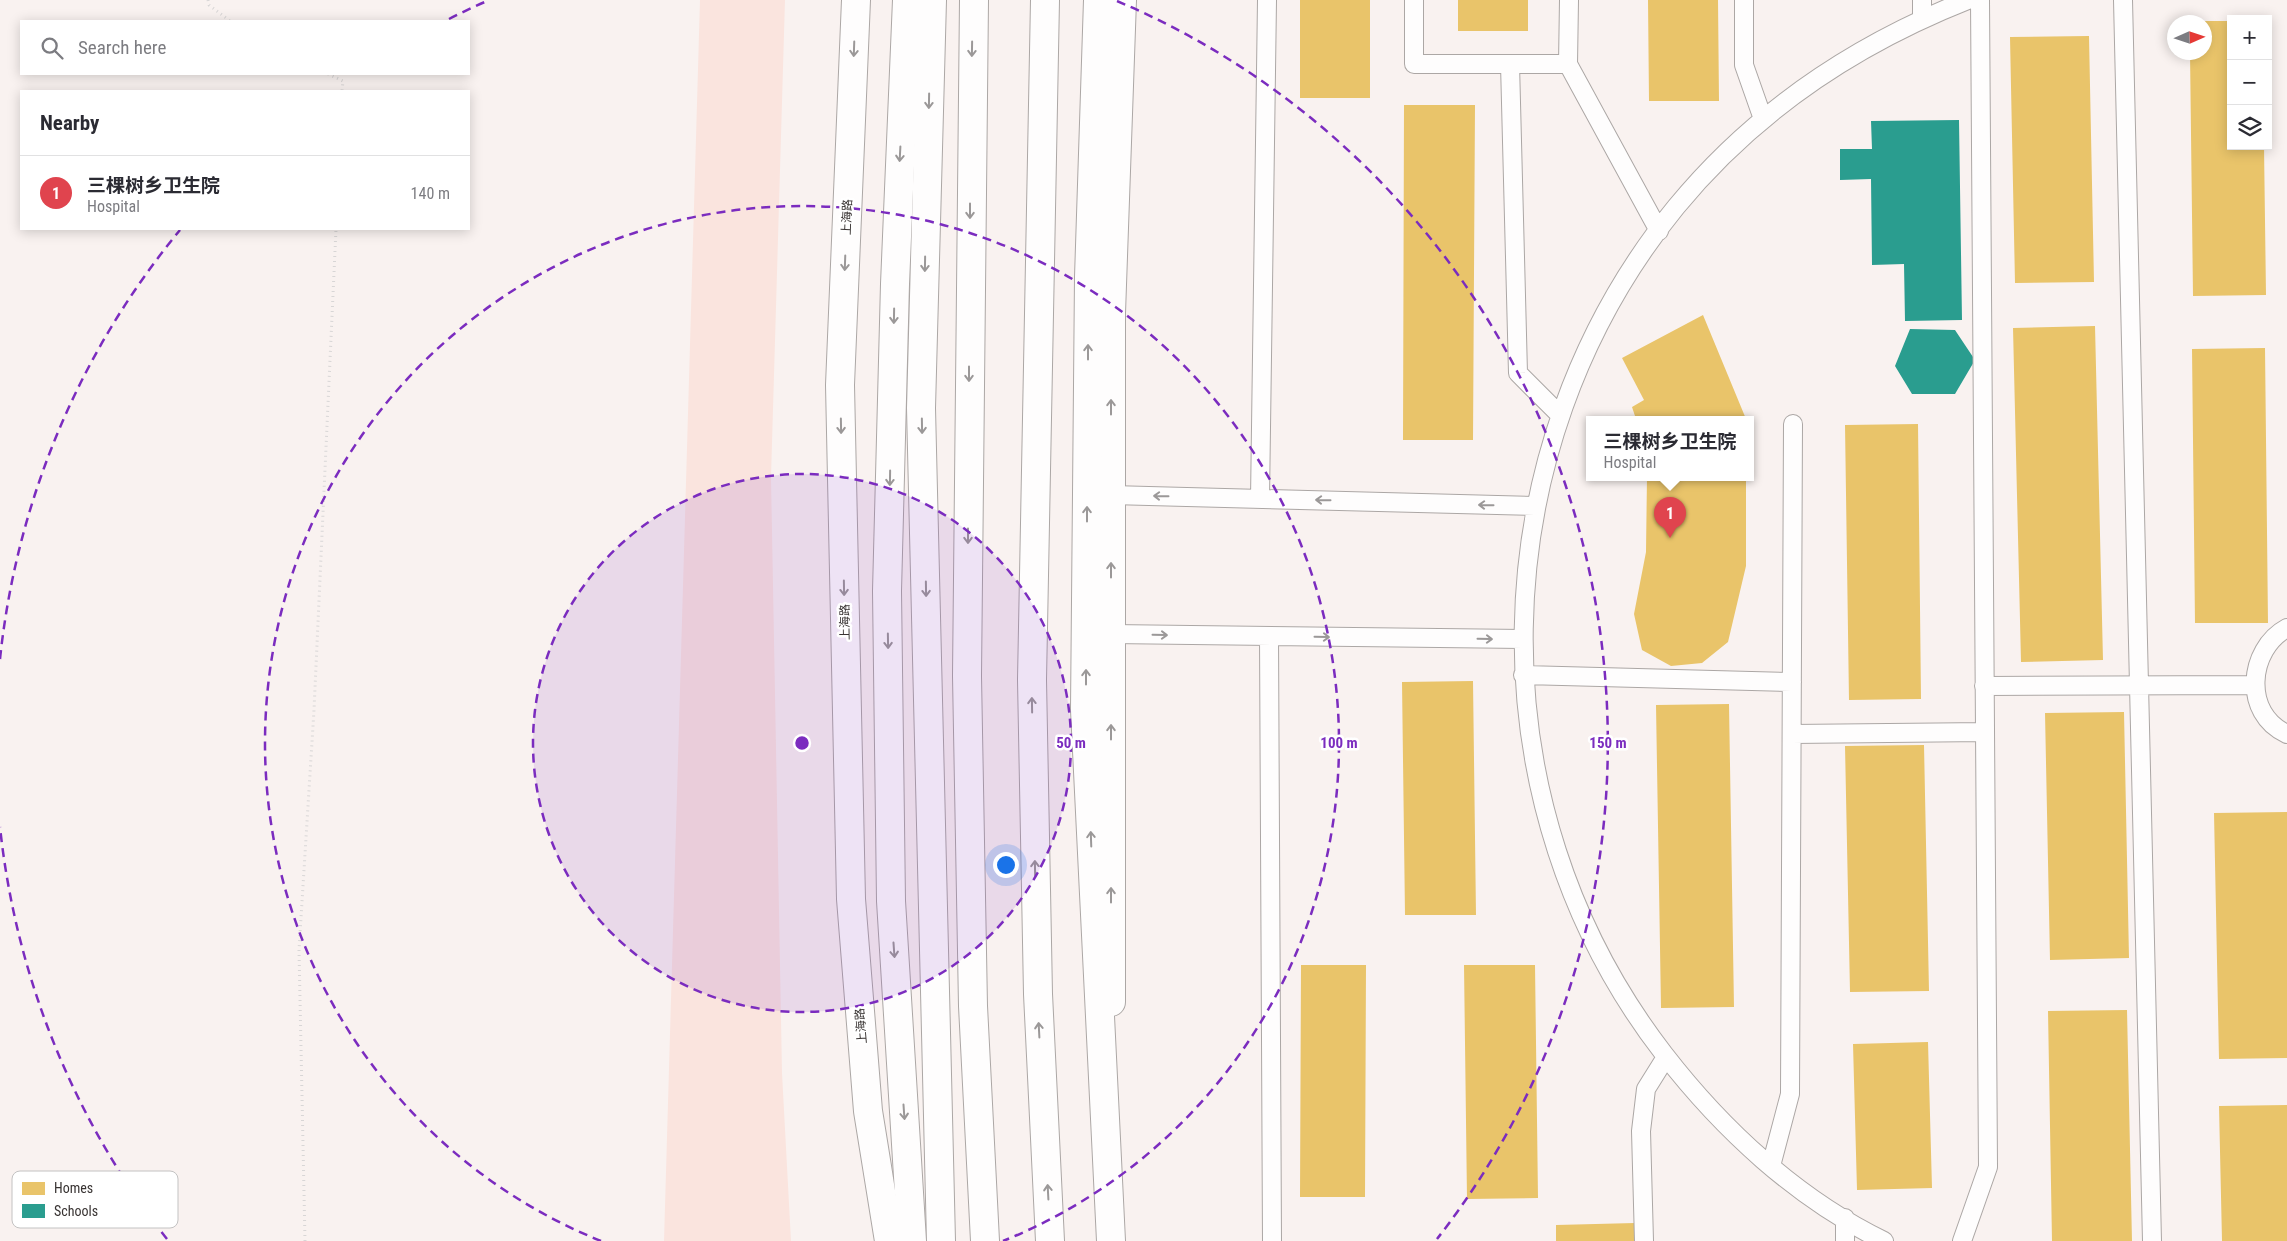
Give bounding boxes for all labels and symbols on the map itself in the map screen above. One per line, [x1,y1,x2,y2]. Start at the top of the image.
north arrow [2167,15,2212,60]
one-way arrow [850,40,859,56]
one-way arrow [968,40,977,56]
one-way arrow [925,93,934,109]
one-way arrow [896,145,905,161]
street label: 上海路 [839,199,855,235]
one-way arrow [965,202,975,219]
one-way arrow [840,255,850,271]
one-way arrow [920,255,930,271]
one-way arrow [889,308,899,324]
one-way arrow [1083,344,1093,360]
one-way arrow [964,365,974,381]
one-way arrow [1106,400,1116,416]
one-way arrow [836,418,845,434]
one-way arrow [917,418,927,434]
one-way arrow [885,470,895,486]
one-way arrow [1153,492,1169,501]
one-way arrow [1316,496,1332,505]
pin: 1 [1654,497,1686,538]
one-way arrow [1478,500,1494,509]
one-way arrow [1082,506,1092,522]
one-way arrow [963,528,973,544]
one-way arrow [1106,562,1116,578]
one-way arrow [839,580,849,596]
one-way arrow [921,580,930,596]
street label: 上海路 [838,604,852,640]
one-way arrow [1152,630,1168,640]
one-way arrow [883,632,893,649]
one-way arrow [1314,632,1330,642]
one-way arrow [1476,634,1493,644]
one-way arrow [1081,669,1090,685]
one-way arrow [1027,697,1037,714]
one-way arrow [1106,725,1116,741]
centre of rings [793,734,811,752]
text: 50 m [1056,734,1086,752]
text: 100 m [1320,734,1358,752]
text: 150 m [1589,734,1627,752]
one-way arrow [1086,831,1095,847]
your location [993,852,1019,878]
one-way arrow [1030,860,1040,876]
one-way arrow [1106,887,1116,904]
one-way arrow [890,942,899,958]
street label: 上海路 [852,1007,870,1045]
one-way arrow [1035,1022,1044,1038]
one-way arrow [900,1104,909,1120]
legend [12,1171,178,1228]
text: Homes [54,1180,93,1196]
one-way arrow [1043,1185,1052,1201]
text: Schools [54,1203,98,1219]

